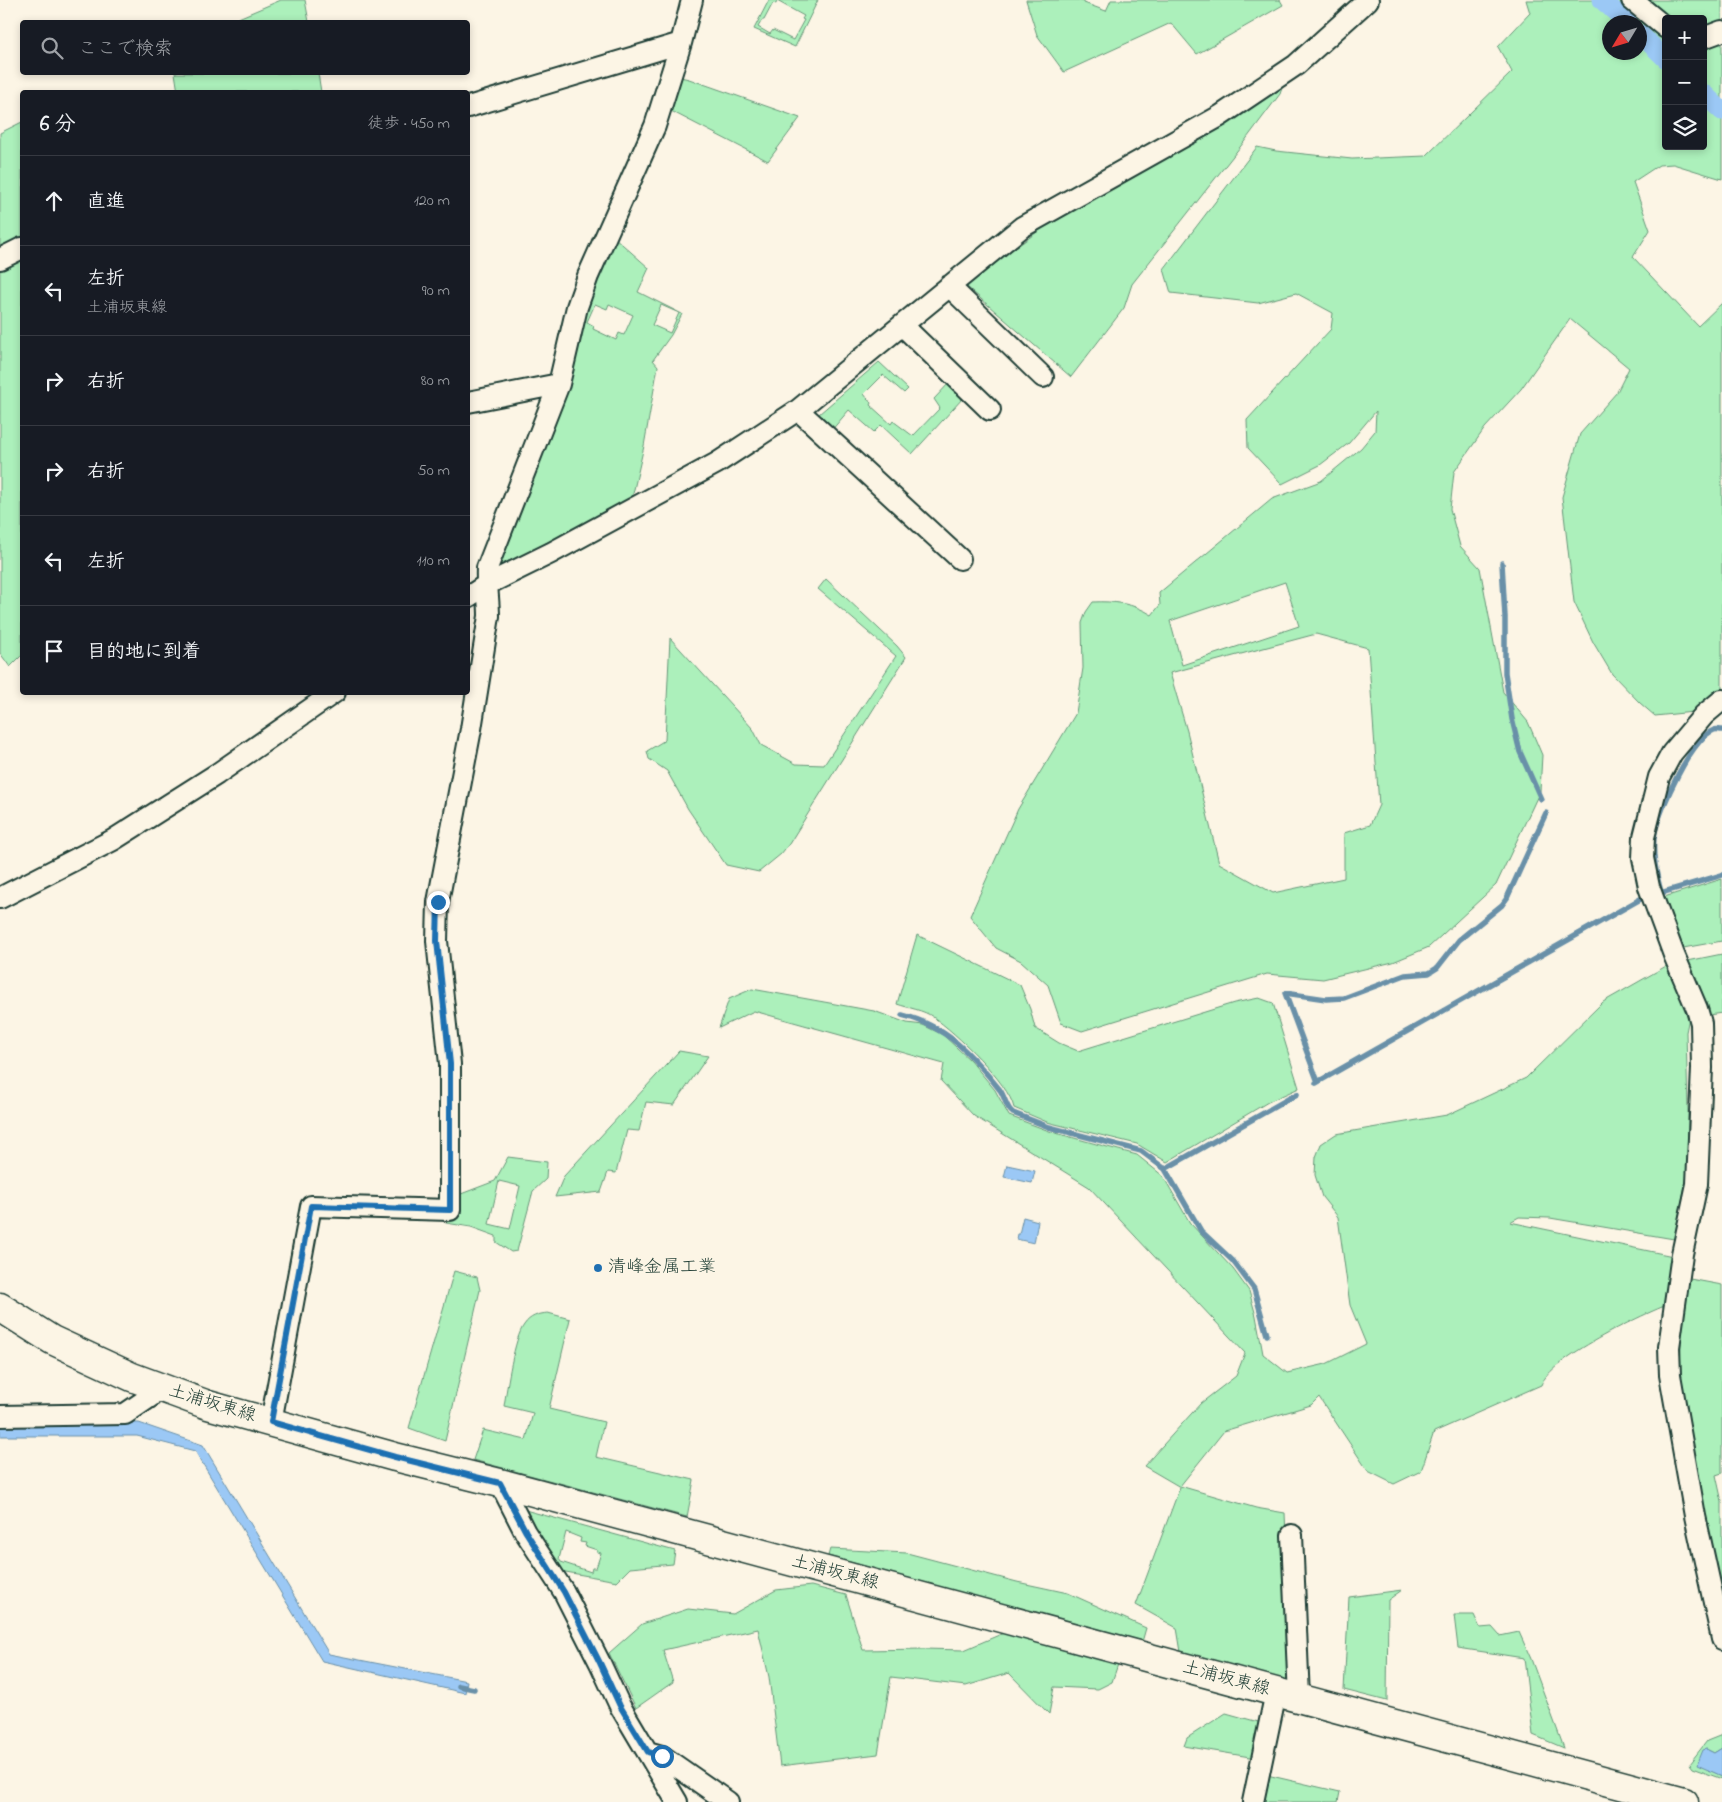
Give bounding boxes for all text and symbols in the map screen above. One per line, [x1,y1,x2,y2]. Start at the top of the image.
north arrow [1602,15,1647,60]
map controls [1662,15,1707,150]
button: + [1662,15,1707,60]
search box [20,20,470,75]
icon: search [38,34,66,62]
text: ここで検索 [78,36,173,63]
button: − [1662,60,1707,105]
button: layers [1662,105,1707,150]
text: 6 分 [40,110,76,140]
text: 徒歩 · 450 m [368,112,450,136]
icon: ahead [40,187,68,215]
text: 直進 [87,189,125,216]
text: 120 m [414,189,450,213]
text: 左折 [87,266,125,293]
icon: left [40,277,68,305]
text: 90 m [422,279,450,303]
text: 土浦坂東線 [87,296,167,320]
icon: right [40,367,68,395]
text: 右折 [87,369,125,396]
text: 80 m [421,369,450,393]
icon: right [40,457,68,485]
text: 右折 [87,459,125,486]
text: 50 m [418,459,450,483]
icon: left [40,547,68,575]
text: 左折 [87,549,125,576]
text: 110 m [416,549,450,573]
icon: arrive [40,637,68,665]
text: 目的地に到着 [87,639,201,666]
route end [427,891,450,914]
place label: 清峰金属工業 [608,1255,716,1281]
marker: 清峰金属工業 [592,1262,604,1274]
street label: 土浦坂東線 [165,1378,259,1430]
street label: 土浦坂東線 [788,1549,882,1597]
street label: 土浦坂東線 [1179,1655,1273,1703]
route start [651,1745,674,1768]

